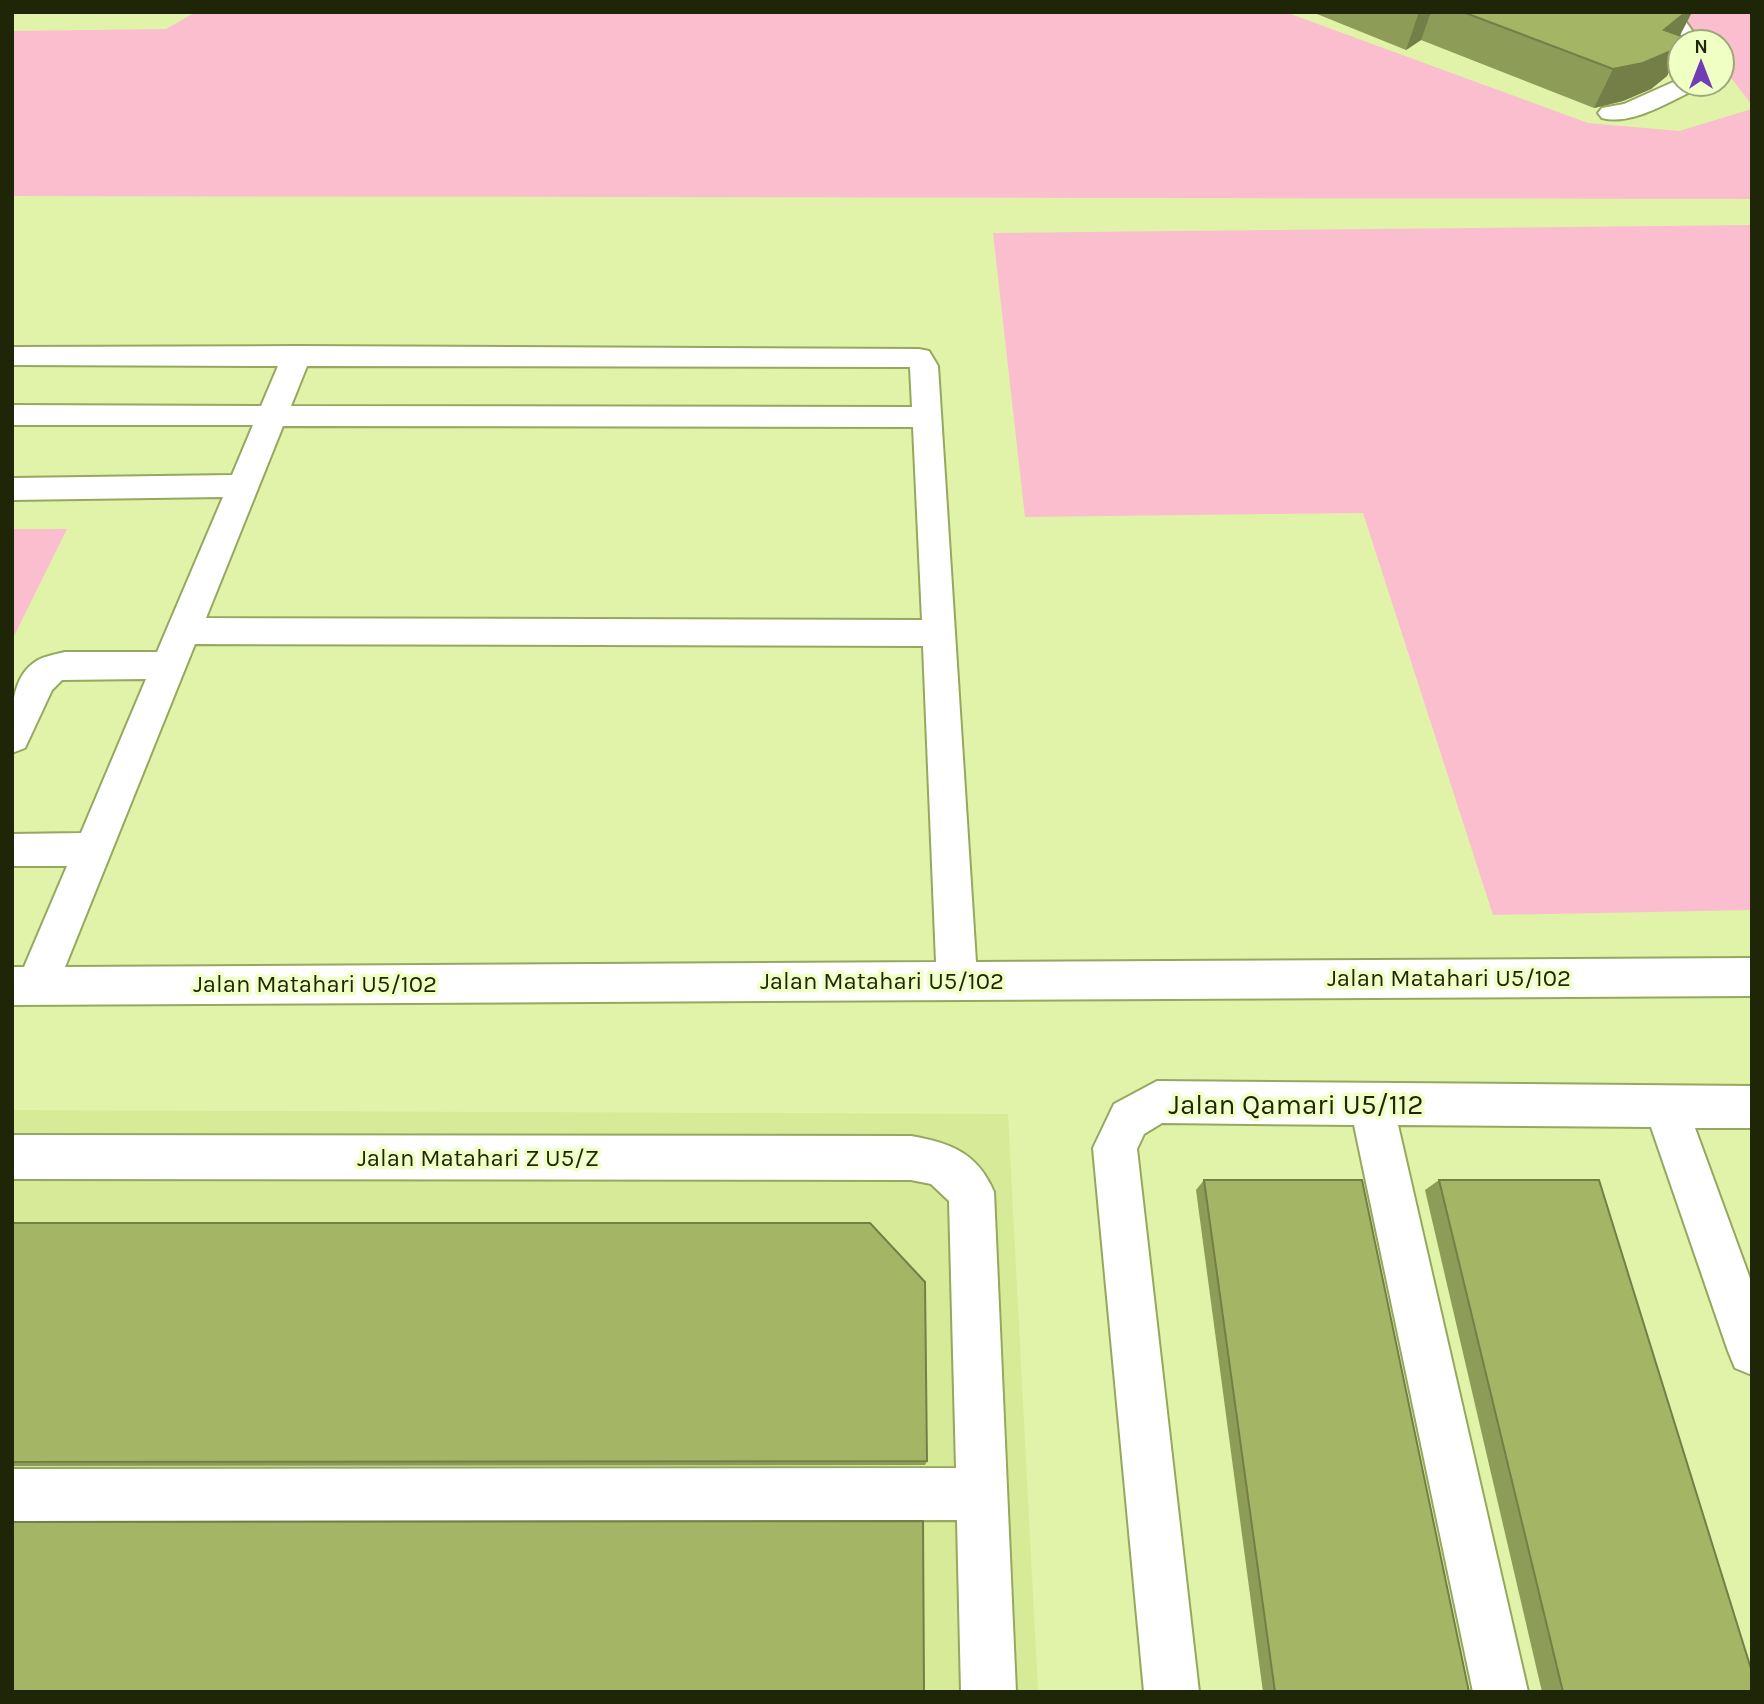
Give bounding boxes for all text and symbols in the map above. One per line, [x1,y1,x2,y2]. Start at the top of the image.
north arrow [1666,28,1736,98]
text: N [1694,36,1708,58]
street label: Jalan Matahari U5/102 [1327,964,1571,992]
street label: Jalan Matahari U5/102 [760,967,1004,995]
street label: Jalan Matahari U5/102 [193,970,437,998]
street label: Jalan Qamari U5/112 [1169,1088,1423,1121]
street label: Jalan Matahari Z U5/Z [357,1144,599,1172]

